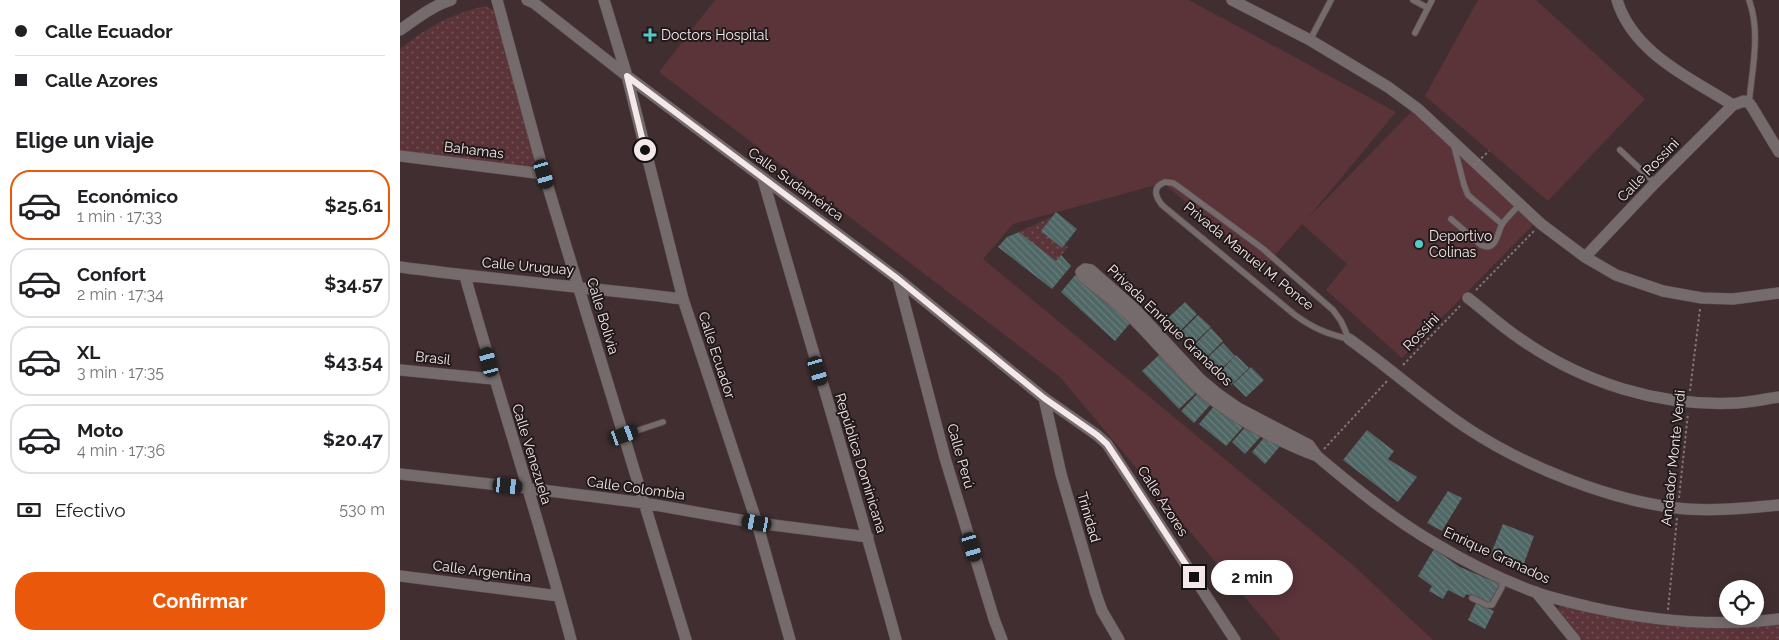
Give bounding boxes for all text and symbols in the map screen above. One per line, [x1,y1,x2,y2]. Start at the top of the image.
text: Calle Ecuador [45,20,173,42]
place label: Doctors Hospital [661,27,768,43]
marker: Doctors Hospital [643,28,657,42]
text: Calle Azores [45,69,158,91]
text: Elige un viaje [15,127,154,153]
street label: Calle Rossini [1614,135,1682,205]
street label: Bahamas [443,138,505,162]
route start [634,139,656,161]
street label: Calle Sudamérica [745,144,847,224]
car [532,157,555,191]
icon: car [17,183,62,228]
text: Económico [77,185,178,207]
text: $25.61 [325,194,383,216]
street label: Privada Manuel M. Ponce [1181,199,1317,313]
text: 1 min · 17:33 [77,207,162,226]
place label: Deportivo Colinas [1429,228,1492,260]
marker: Deportivo Colinas [1413,238,1425,250]
street label: Calle Uruguay [481,254,575,278]
icon: car [17,261,62,306]
street label: Privada Enrique Granados [1104,261,1236,389]
text: Confort [77,263,146,285]
text: $34.57 [324,272,383,294]
street label: Calle Bolivia [584,276,622,356]
text: 2 min · 17:34 [77,285,164,304]
street label: Calle Ecuador [695,309,739,401]
street label: Rossini [1400,310,1442,354]
icon: car [17,339,62,384]
text: XL [77,341,100,363]
car [477,346,500,378]
street label: Brasil [415,348,452,368]
text: $43.54 [324,350,383,372]
car [806,354,829,388]
text: 3 min · 17:35 [77,363,164,382]
street label: Andador Monte Verdi [1658,389,1688,527]
street label: República Dominicana [832,391,890,535]
street label: Calle Venezuela [509,402,555,506]
icon: car [17,417,62,462]
text: Moto [77,419,123,441]
street label: Calle Perú [944,422,978,490]
car [607,423,640,447]
text: $20.47 [323,428,383,450]
text: 4 min · 17:36 [77,441,165,460]
street label: Calle Azores [1134,463,1192,539]
street label: Calle Colombia [586,473,686,503]
car [492,477,523,495]
street label: Trinidad [1074,490,1104,544]
icon: cash [15,496,43,524]
text: Efectivo [55,499,126,521]
text: 530 m [339,500,385,519]
car [740,513,773,533]
street label: Enrique Granados [1441,523,1553,587]
car [960,530,983,564]
street label: Calle Argentina [432,557,532,585]
callout: 2 min [1212,560,1294,594]
route end [1183,566,1205,588]
text: 2 min [1231,568,1273,587]
button: Confirmar [15,572,385,630]
map controls [1719,580,1764,625]
button: locate [1719,580,1764,625]

